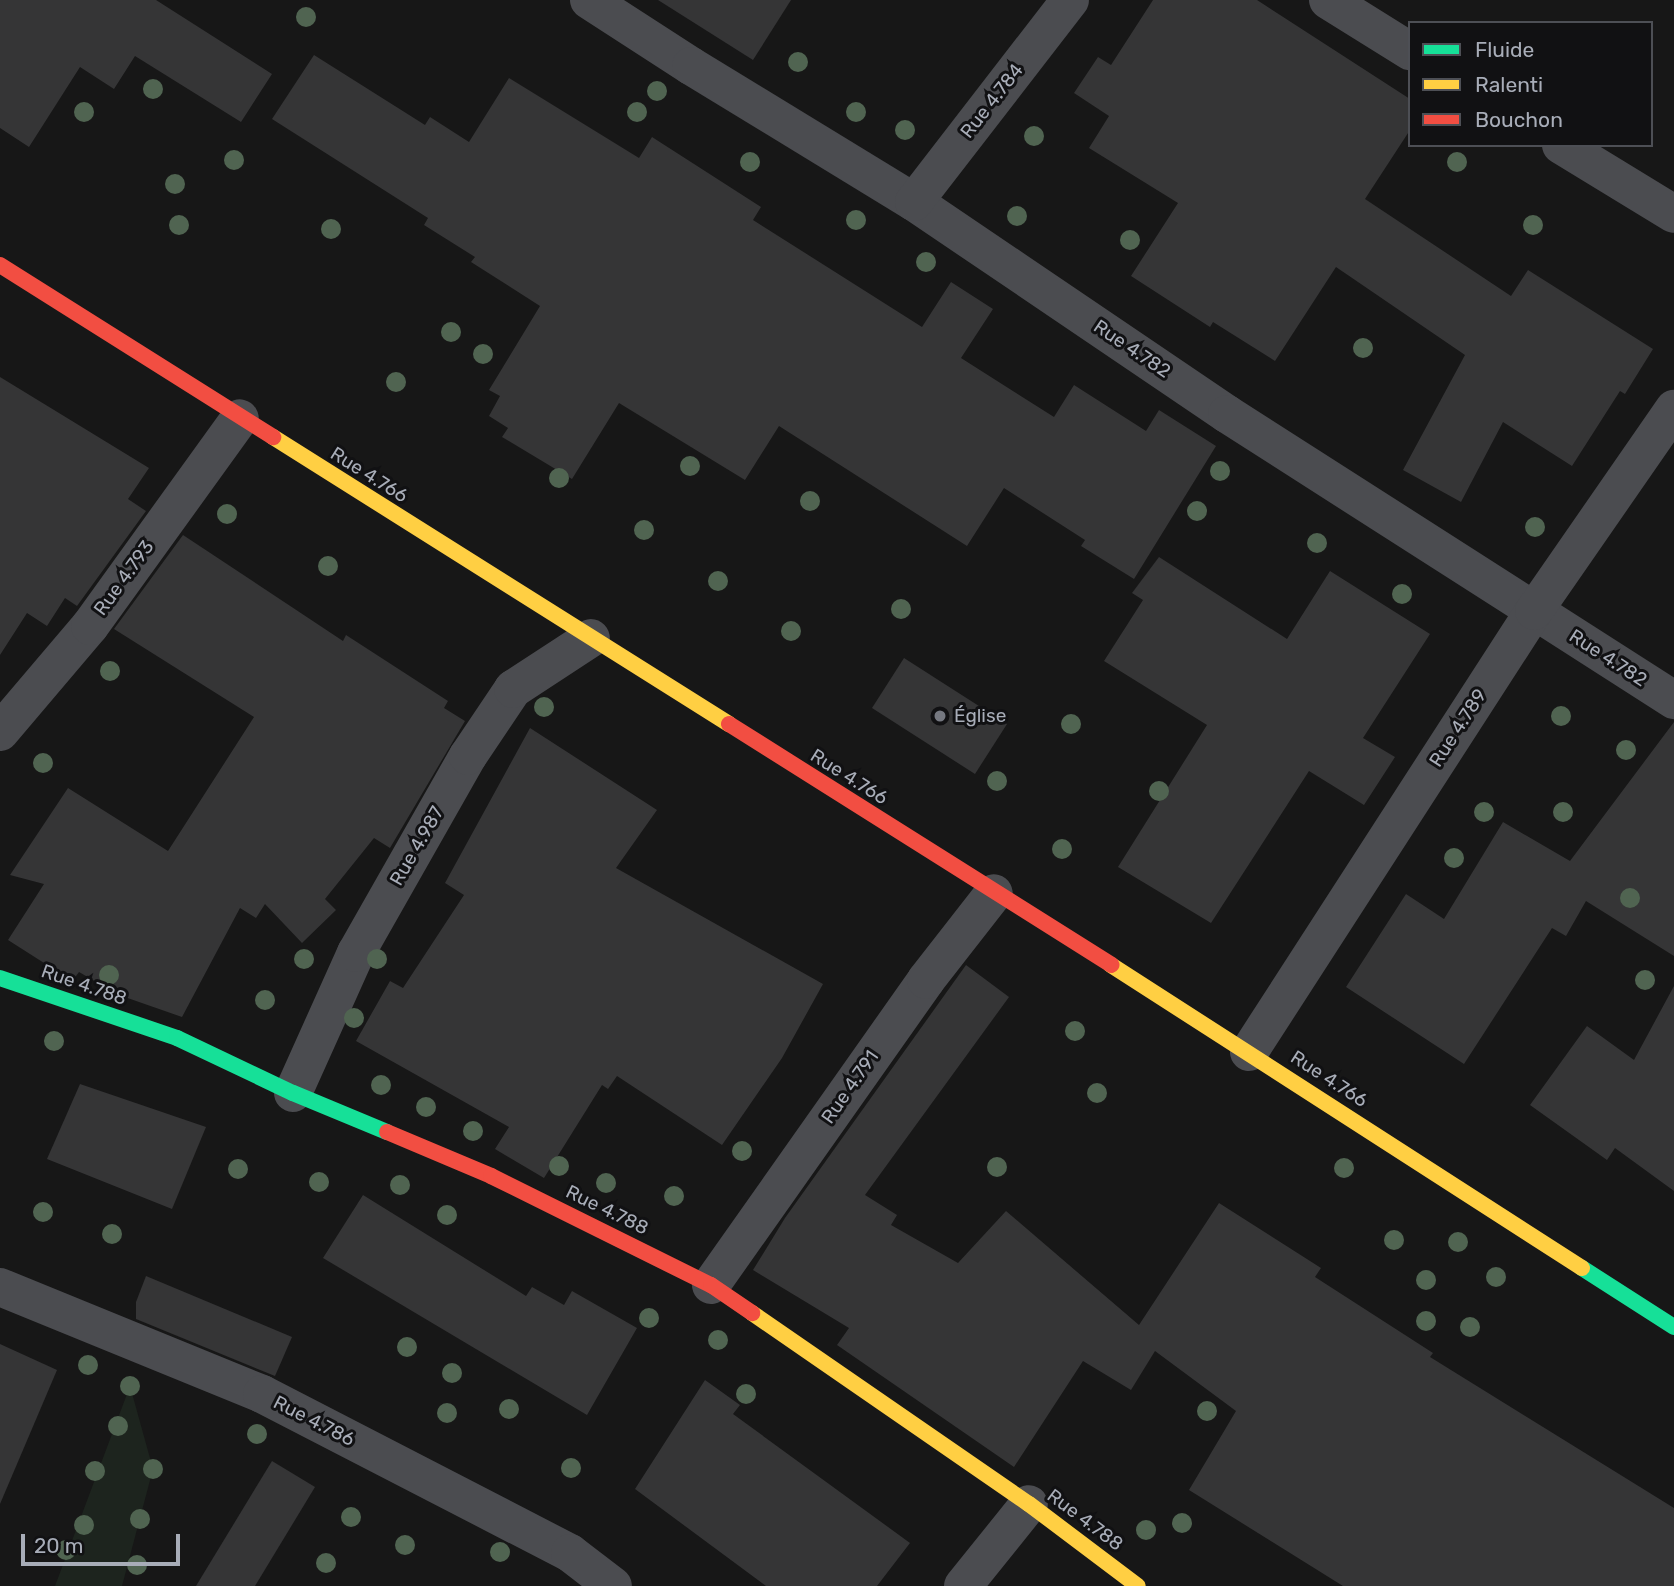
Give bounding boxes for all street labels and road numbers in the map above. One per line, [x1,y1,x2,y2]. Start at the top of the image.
street label: Rue 4.784 [956,59,1028,143]
street label: Rue 4.782 [1089,315,1175,383]
street label: Rue 4.766 [326,442,412,508]
street label: Rue 4.793 [89,536,159,620]
street label: Rue 4.782 [1565,625,1651,691]
street label: Rue 4.789 [1424,685,1492,771]
street label: Rue 4.766 [806,744,892,810]
street label: Rue 4.987 [385,802,449,890]
street label: Rue 4.788 [38,960,130,1010]
street label: Rue 4.791 [817,1046,883,1128]
street label: Rue 4.766 [1286,1046,1372,1112]
street label: Rue 4.788 [562,1180,652,1240]
street label: Rue 4.786 [270,1391,358,1451]
street label: Rue 4.788 [1043,1484,1127,1556]

